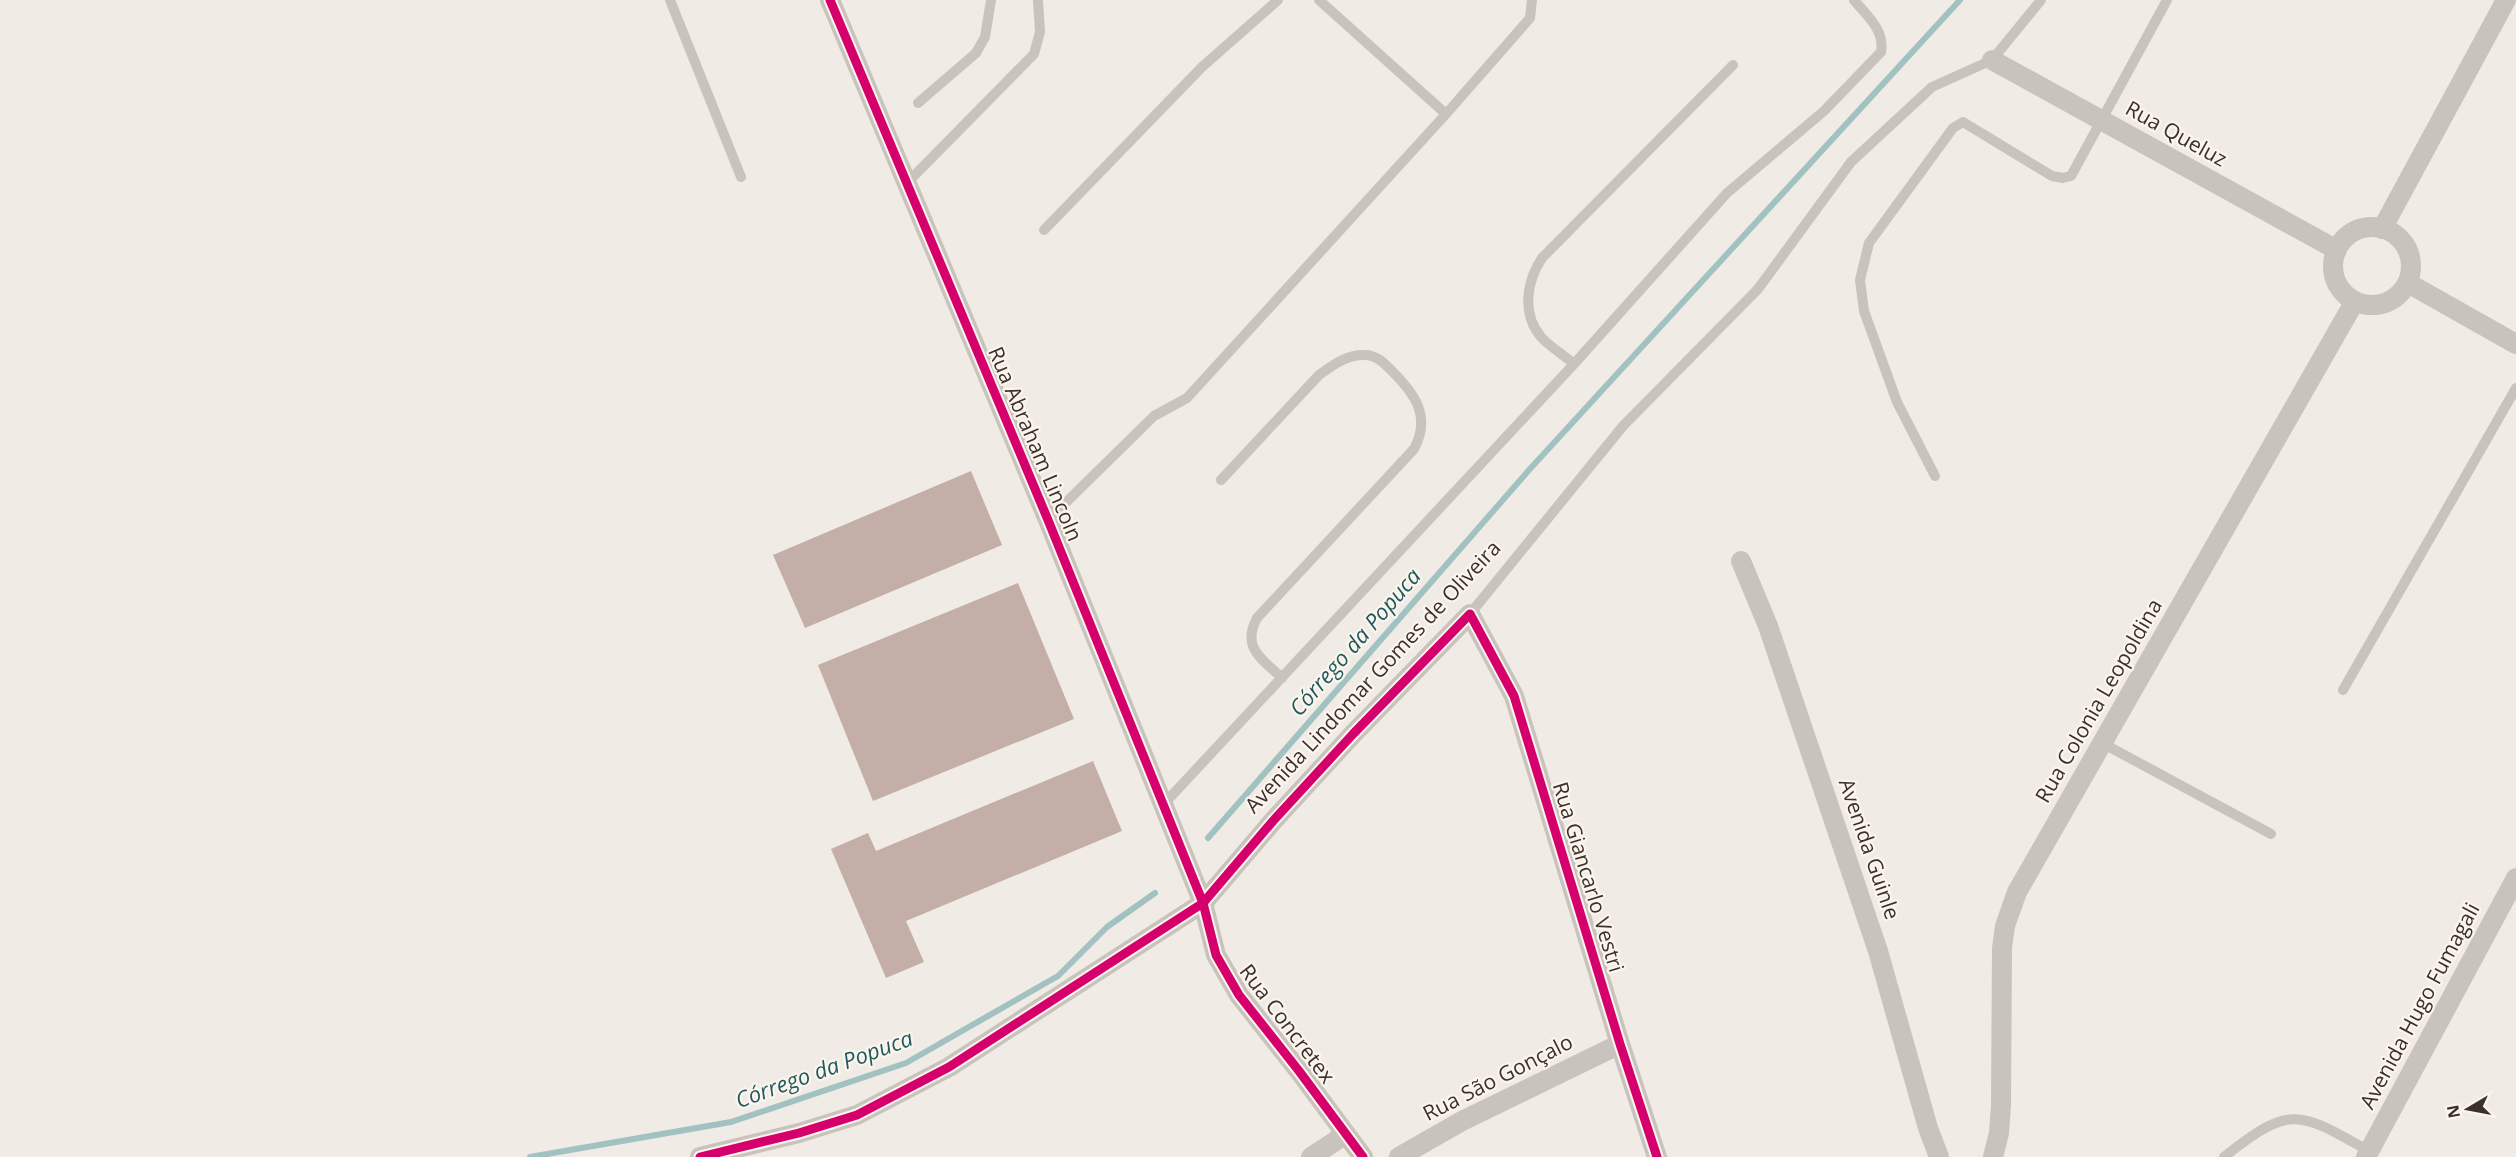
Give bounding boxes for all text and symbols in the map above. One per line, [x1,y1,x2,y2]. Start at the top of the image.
street label: Rua Queluz [2121,94,2232,173]
street label: Rua Abraham Lincoln [982,342,1090,545]
street label: Avenida Lindomar Gomes de Oliveira [1238,534,1506,819]
water label: Córrego da Popuca [1282,561,1427,722]
street label: Rua Colonia Leopoldina [2028,594,2168,807]
street label: Avenida Guinle [1833,775,1907,923]
street label: Rua Giancarlo Vestri [1547,778,1631,975]
street label: Avenida Hugo Fumagali [2353,897,2485,1114]
street label: Rua Concretex [1234,958,1342,1089]
water label: Córrego da Popuca [731,1022,916,1114]
street label: Rua São Gonçalo [1418,1027,1577,1127]
north arrow [2438,1079,2498,1139]
text: N [2441,1103,2465,1120]

